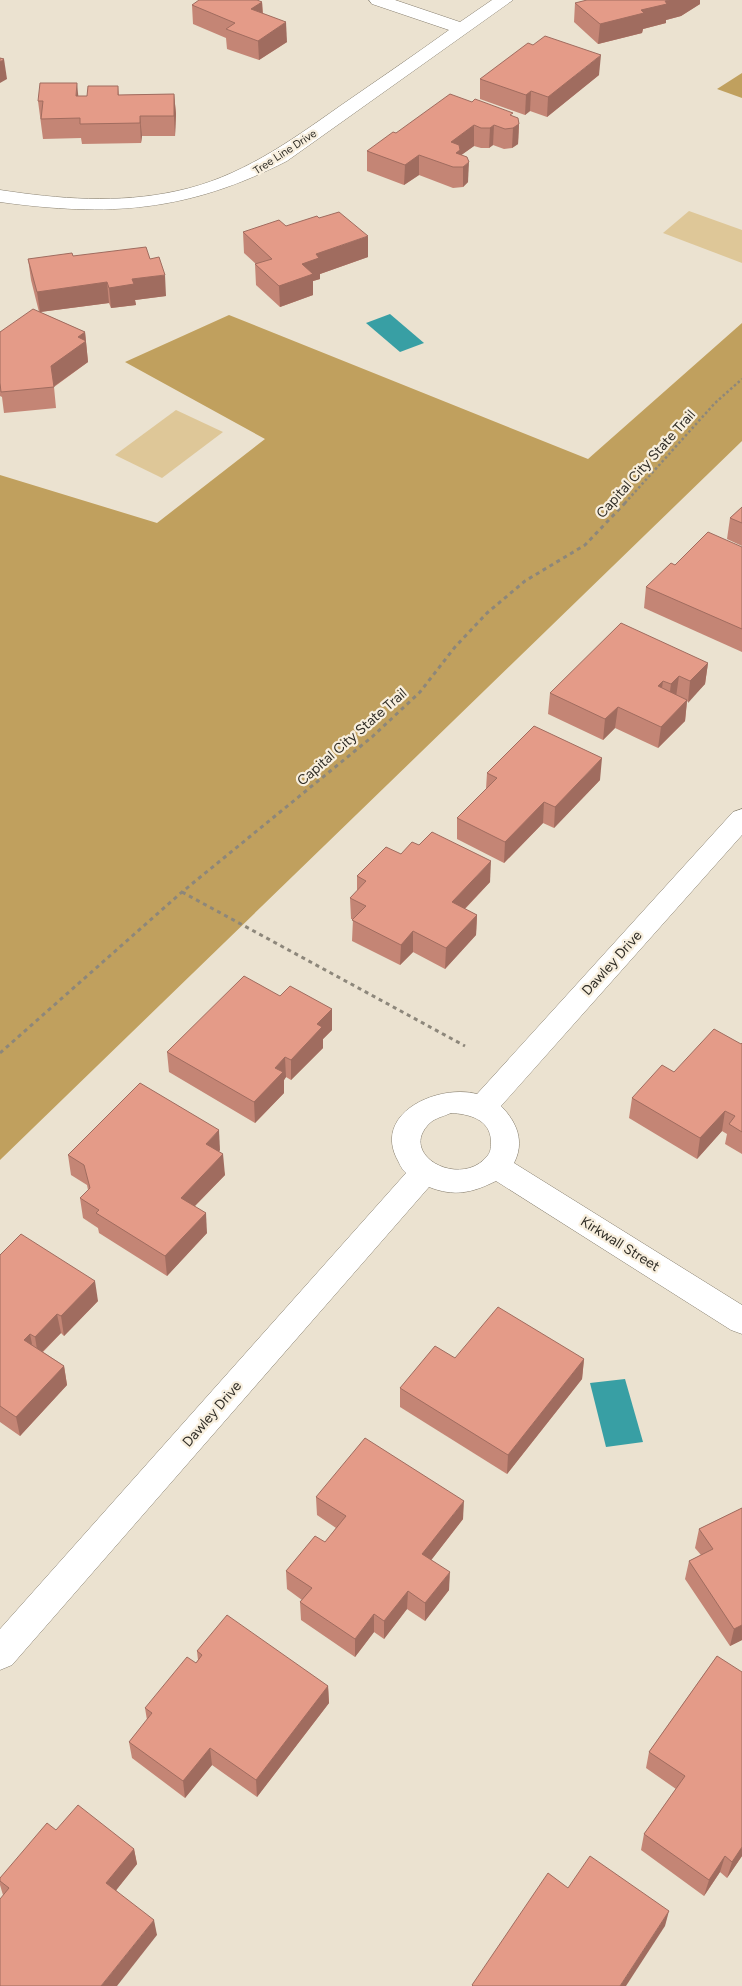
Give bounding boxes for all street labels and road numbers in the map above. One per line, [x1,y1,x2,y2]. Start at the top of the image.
street label: Tree Line Drive [251,127,319,177]
street label: Capital City State Trail [593,406,699,522]
street label: Capital City State Trail [294,685,410,789]
street label: Dawley Drive [578,927,646,999]
street label: Kirkwall Street [577,1213,663,1275]
street label: Dawley Drive [179,1377,245,1450]

